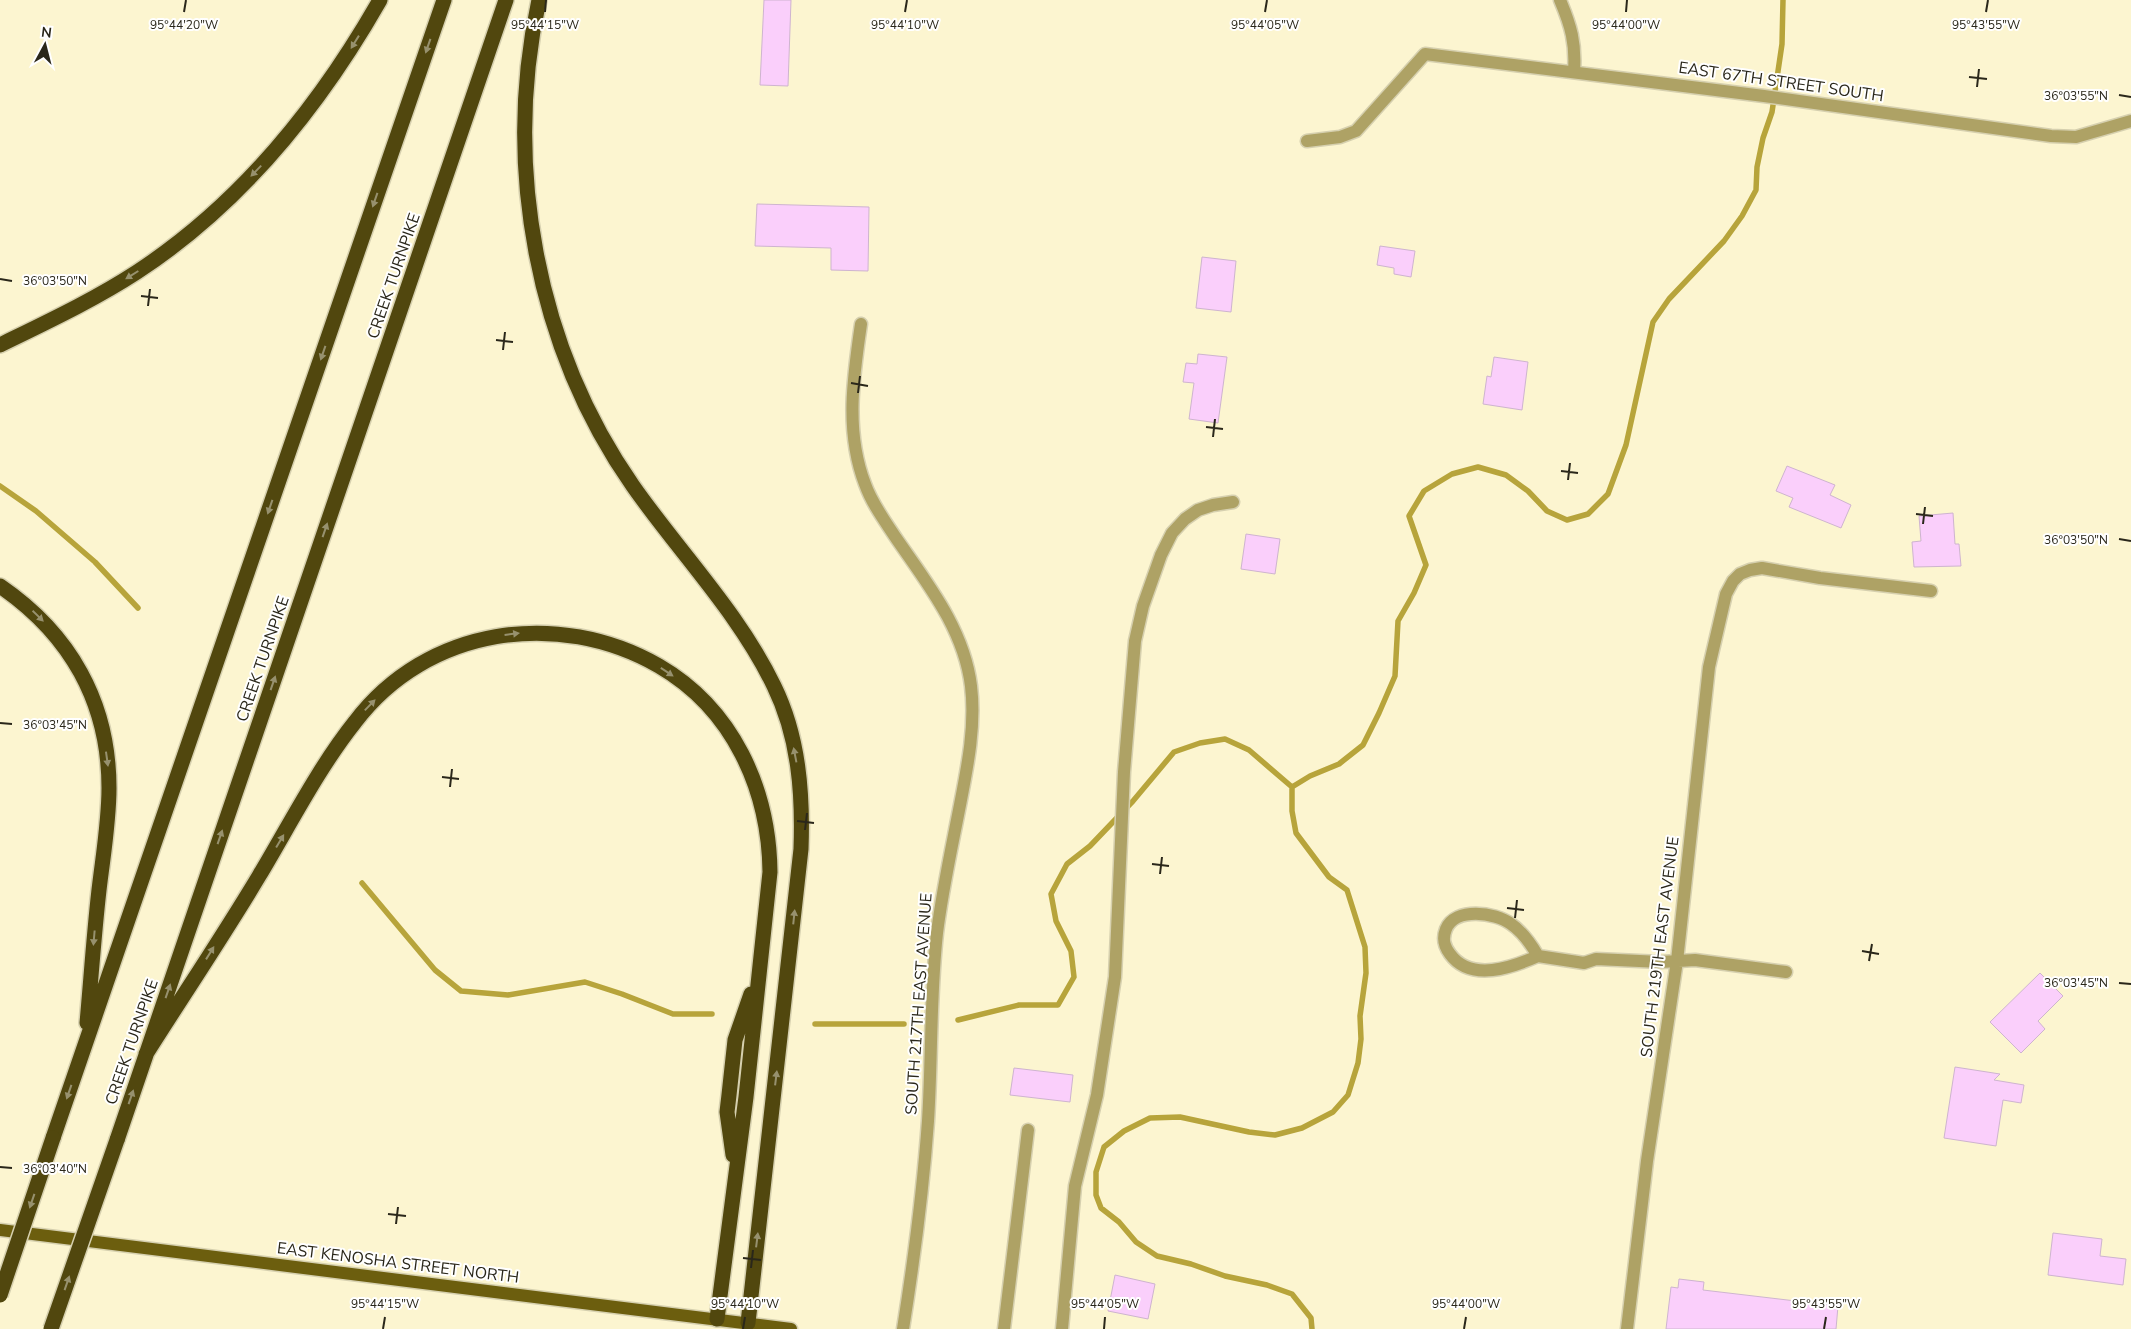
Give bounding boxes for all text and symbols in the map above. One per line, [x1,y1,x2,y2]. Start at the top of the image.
text: 95°44'20"W [150,17,218,33]
text: 95°44'15"W [511,17,579,33]
text: 95°44'10"W [871,17,939,33]
text: 95°44'05"W [1231,17,1299,33]
text: 95°44'00"W [1592,17,1660,33]
text: 95°43'55"W [1952,17,2020,33]
north arrow [20,20,70,70]
text: N [40,23,53,43]
one-way arrow [351,36,360,49]
one-way arrow [424,39,432,54]
street label: EAST 67TH STREET SOUTH [1677,57,1885,107]
text: 36°03'55"N [2044,88,2108,104]
one-way arrow [250,164,262,176]
one-way arrow [371,193,379,208]
street label: CREEK TURNPIKE [362,210,426,342]
one-way arrow [125,270,139,279]
text: 36°03'50"N [23,273,87,289]
one-way arrow [318,346,326,361]
one-way arrow [266,500,274,515]
one-way arrow [322,522,330,537]
text: 36°03'50"N [2044,532,2108,548]
street label: CREEK TURNPIKE [231,593,295,725]
one-way arrow [32,610,44,622]
one-way arrow [504,630,520,638]
one-way arrow [660,667,673,676]
one-way arrow [270,676,277,691]
one-way arrow [364,699,376,711]
text: 36°03'45"N [23,717,87,733]
one-way arrow [791,747,799,763]
one-way arrow [103,752,111,768]
one-way arrow [216,829,224,844]
one-way arrow [276,834,285,847]
street label: SOUTH 219TH EAST AVENUE [1636,835,1684,1059]
street label: SOUTH 217TH EAST AVENUE [900,892,938,1116]
one-way arrow [790,909,798,925]
one-way arrow [90,931,98,947]
one-way arrow [205,947,215,960]
text: 36°03'45"N [2044,975,2108,991]
street label: CREEK TURNPIKE [100,976,164,1108]
one-way arrow [164,983,172,998]
one-way arrow [772,1070,780,1086]
one-way arrow [65,1085,72,1100]
one-way arrow [128,1089,136,1104]
text: 36°03'40"N [23,1161,87,1177]
one-way arrow [27,1194,35,1209]
one-way arrow [753,1231,761,1247]
street label: EAST KENOSHA STREET NORTH [276,1237,520,1289]
one-way arrow [63,1275,71,1290]
text: 95°44'15"W [351,1296,419,1312]
text: 95°44'10"W [711,1296,779,1312]
text: 95°44'05"W [1071,1296,1139,1312]
text: 95°44'00"W [1432,1296,1500,1312]
text: 95°43'55"W [1792,1296,1860,1312]

